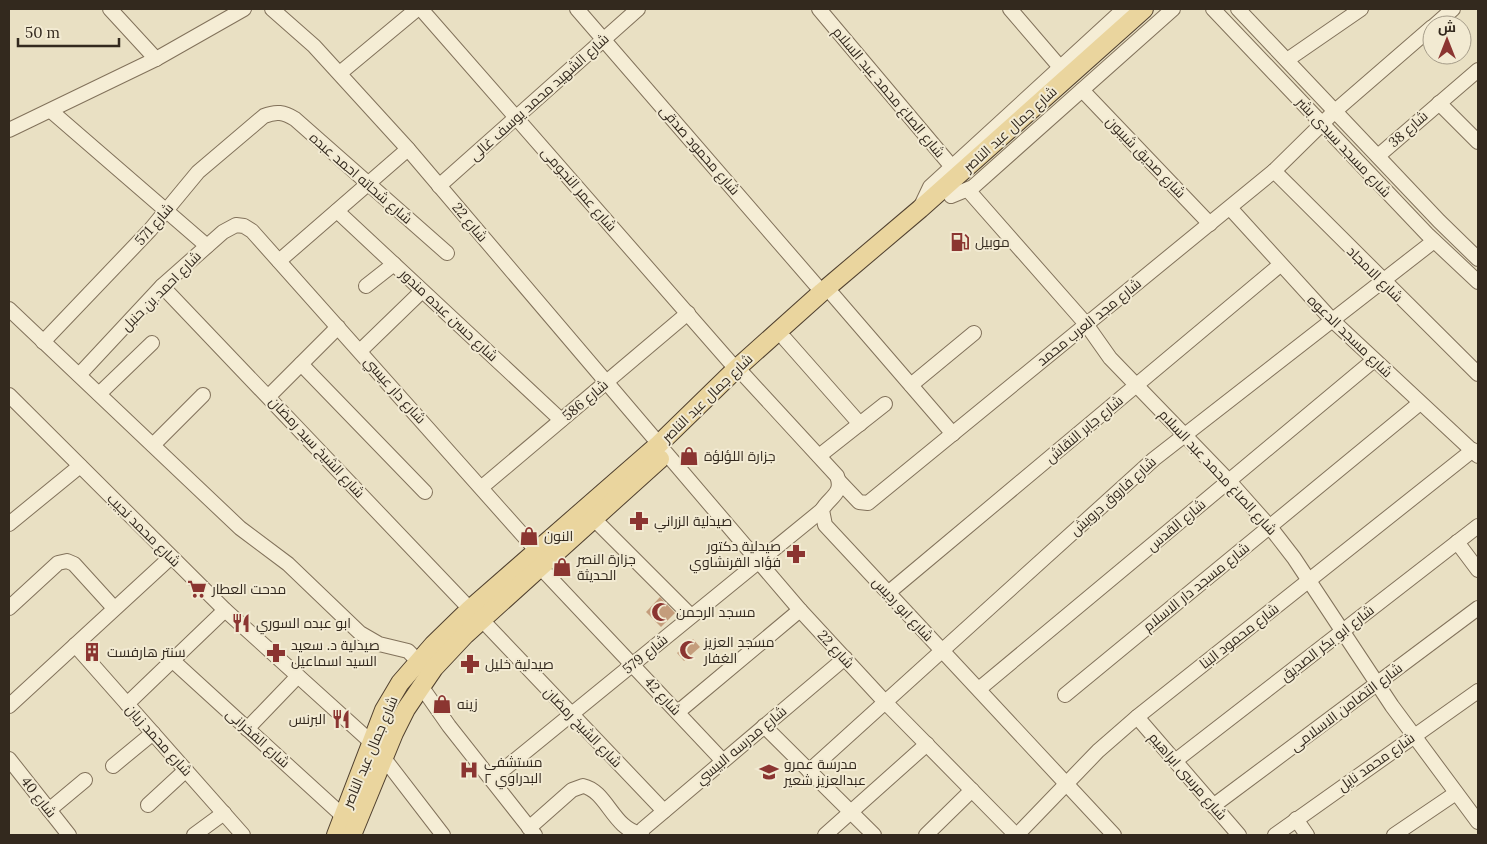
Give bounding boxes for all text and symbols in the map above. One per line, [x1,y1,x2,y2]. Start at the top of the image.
scale bar [18,15,119,47]
north arrow [1422,15,1472,65]
text: ش [1438,18,1456,36]
text: 50 m [25,23,60,42]
street label: شارع الصاغ محمد عبد السلام [828,23,949,162]
street label: شارع الشهيد محمد يوسف غالى [466,30,612,164]
street label: شارع جمال عبد الناصر [959,82,1061,176]
street label: شارع مسجد سيدى بشر [1292,92,1395,201]
street label: شارع محمود صدقى [656,101,744,199]
street label: شارع 38 [1385,107,1431,151]
street label: شارع صديق شيبون [1102,112,1190,202]
street label: شارع شحاته احمد عبده [306,128,416,228]
street label: شارع عمر النجومى [537,143,621,235]
street label: شارع 571 [131,199,177,249]
street label: شارع 22 [448,199,492,245]
fuel station icon: موبيل [949,231,971,253]
place label: موبيل [975,233,1010,251]
street label: شارع الامجاد [1343,242,1407,306]
street label: شارع احمد بن حنبل [117,247,205,335]
street label: شارع حسن عبده مندور [396,264,502,365]
street label: شارع مجد العرب محمد [1033,274,1145,370]
street label: شارع مسجد الدعوه [1304,291,1396,381]
street label: شارع جمال عبد الناصر [657,350,756,447]
street label: شارع دار عيسي [359,353,430,429]
street label: شارع 586 [558,376,612,424]
street label: شارع جابر النقاش [1041,391,1127,467]
street label: شارع الشيخ سيد رمضان [265,393,369,501]
street label: شارع الصاغ محمد عبد السلام [1154,405,1281,539]
shop icon: جزارة اللؤلؤة [678,445,700,467]
place label: جزارة اللؤلؤة [704,447,775,465]
street label: شارع فاروق درويش [1066,453,1160,539]
street label: شارع محمد نجيب [103,489,185,571]
street label: شارع القدس [1143,495,1209,555]
pharmacy icon: صيدلية الزراني [628,510,650,532]
place label: صيدلية الزراني [654,512,732,533]
shop icon: النون [518,525,540,547]
place label: النون [544,527,573,545]
place label: صيدلية دكتور فؤاد القرنشاوي [689,537,781,574]
street label: شارع مسجد دار الاسلام [1139,539,1254,636]
pharmacy icon: صيدلية دكتور فؤاد القرنشاوي [785,543,807,565]
place label: جزارة النصر الحديثة [576,550,636,584]
shop icon: جزارة النصر الحديثة [551,556,573,578]
street label: شارع ابو رديس [869,573,937,645]
supermarket icon: مدحت العطار [186,578,208,600]
place label: مدحت العطار [211,580,286,598]
street label: شارع محمود البنا [1196,599,1282,673]
mosque icon: مسجد الرحمن [650,601,672,623]
street label: شارع ابو بكر الصديق [1276,601,1378,685]
place label: مسجد الرحمن [676,603,755,621]
restaurant icon: ابو عبده السوري [230,612,252,634]
place label: ابو عبده السوري [256,614,351,635]
street label: شارع 22 [814,626,858,672]
street label: شارع 579 [619,630,671,678]
place label: مسجد العزيز الغفار [703,633,774,667]
place label: صيدلية د. سعيد السيد اسماعيل [291,636,380,670]
mosque icon: مسجد العزيز الغفار [678,639,700,661]
building icon: سنتر هارفست [81,641,103,663]
pharmacy icon: صيدلية د. سعيد السيد اسماعيل [265,642,287,664]
place label: سنتر هارفست [107,643,186,661]
pharmacy icon: صيدلية خليل [459,653,481,675]
place label: صيدلية خليل [485,655,554,673]
street label: شارع التضامن الاسلامى [1286,659,1406,755]
street label: شارع 42 [641,673,685,719]
street label: شارع الشيخ رمضان [540,683,626,771]
street label: شارع جمال عبد الناصر [338,693,402,812]
shop icon: زينه [431,693,453,715]
place label: زينه [457,695,478,713]
street label: شارع محمد زيان [122,700,196,780]
street label: شارع مدرسه البيسي [692,702,791,790]
street label: شارع الفخرانى [222,705,294,771]
restaurant icon: البرنس [330,708,352,730]
place label: البرنس [289,710,326,728]
street label: شارع مرسى ابراهيم [1144,728,1231,824]
street label: شارع محمد نايل [1334,729,1418,795]
place label: مستشفى البدراوي ٢ [484,753,543,790]
place label: مدرسة عمرو عبدالعزيز شعير [783,755,866,789]
hospital icon: مستشفى البدراوي ٢ [458,759,480,781]
school or university icon: مدرسة عمرو عبدالعزيز شعير [758,761,780,783]
street label: شارع 40 [17,773,61,821]

